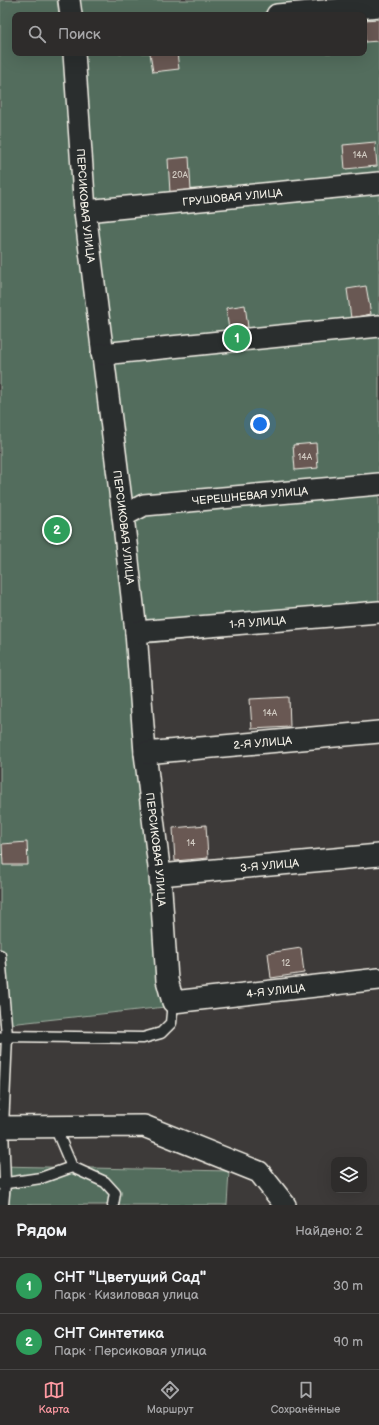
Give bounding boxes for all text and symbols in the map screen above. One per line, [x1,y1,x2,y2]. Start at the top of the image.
search box [12,12,367,56]
icon: search [26,23,48,45]
text: Поиск [58,25,101,44]
street label: ПЕРСИКОВАЯ УЛИЦА [74,148,97,264]
house number: 14А [353,150,368,161]
house number: 20А [172,170,189,181]
street label: ГРУШОВАЯ УЛИЦА [182,186,283,209]
pin: 1 [224,323,250,353]
your location [250,414,270,434]
house number: 14А [298,452,313,463]
street label: ПЕРСИКОВАЯ УЛИЦА [110,470,137,585]
street label: ЧЕРЕШНЕВАЯ УЛИЦА [191,484,309,508]
pin: 2 [44,515,70,545]
street label: 1-Я УЛИЦА [229,614,287,631]
house number: 14А [263,708,278,719]
street label: 2-Я УЛИЦА [233,734,293,752]
street label: ПЕРСИКОВАЯ УЛИЦА [143,792,168,907]
house number: 14 [187,838,196,849]
street label: 3-Я УЛИЦА [240,856,300,875]
house number: 12 [282,958,291,969]
street label: 4-Я УЛИЦА [246,981,306,1001]
map controls [331,1157,367,1193]
button: layers [331,1157,367,1193]
text: Рядом [16,1221,67,1241]
text: Найдено: 2 [295,1223,363,1239]
text: СНТ "Цветущий Сад" [54,1268,206,1287]
text: 1 [26,1278,32,1294]
text: 30 m [333,1278,363,1294]
text: Парк · Кизиловая улица [54,1287,199,1303]
text: СНТ Синтетика [54,1324,164,1343]
text: 2 [25,1334,33,1350]
text: 90 m [334,1334,363,1350]
text: Парк · Персиковая улица [54,1343,207,1359]
tab: Карта [39,1379,70,1416]
tab: Маршрут [147,1379,194,1416]
tab: Сохранённые [271,1379,340,1416]

